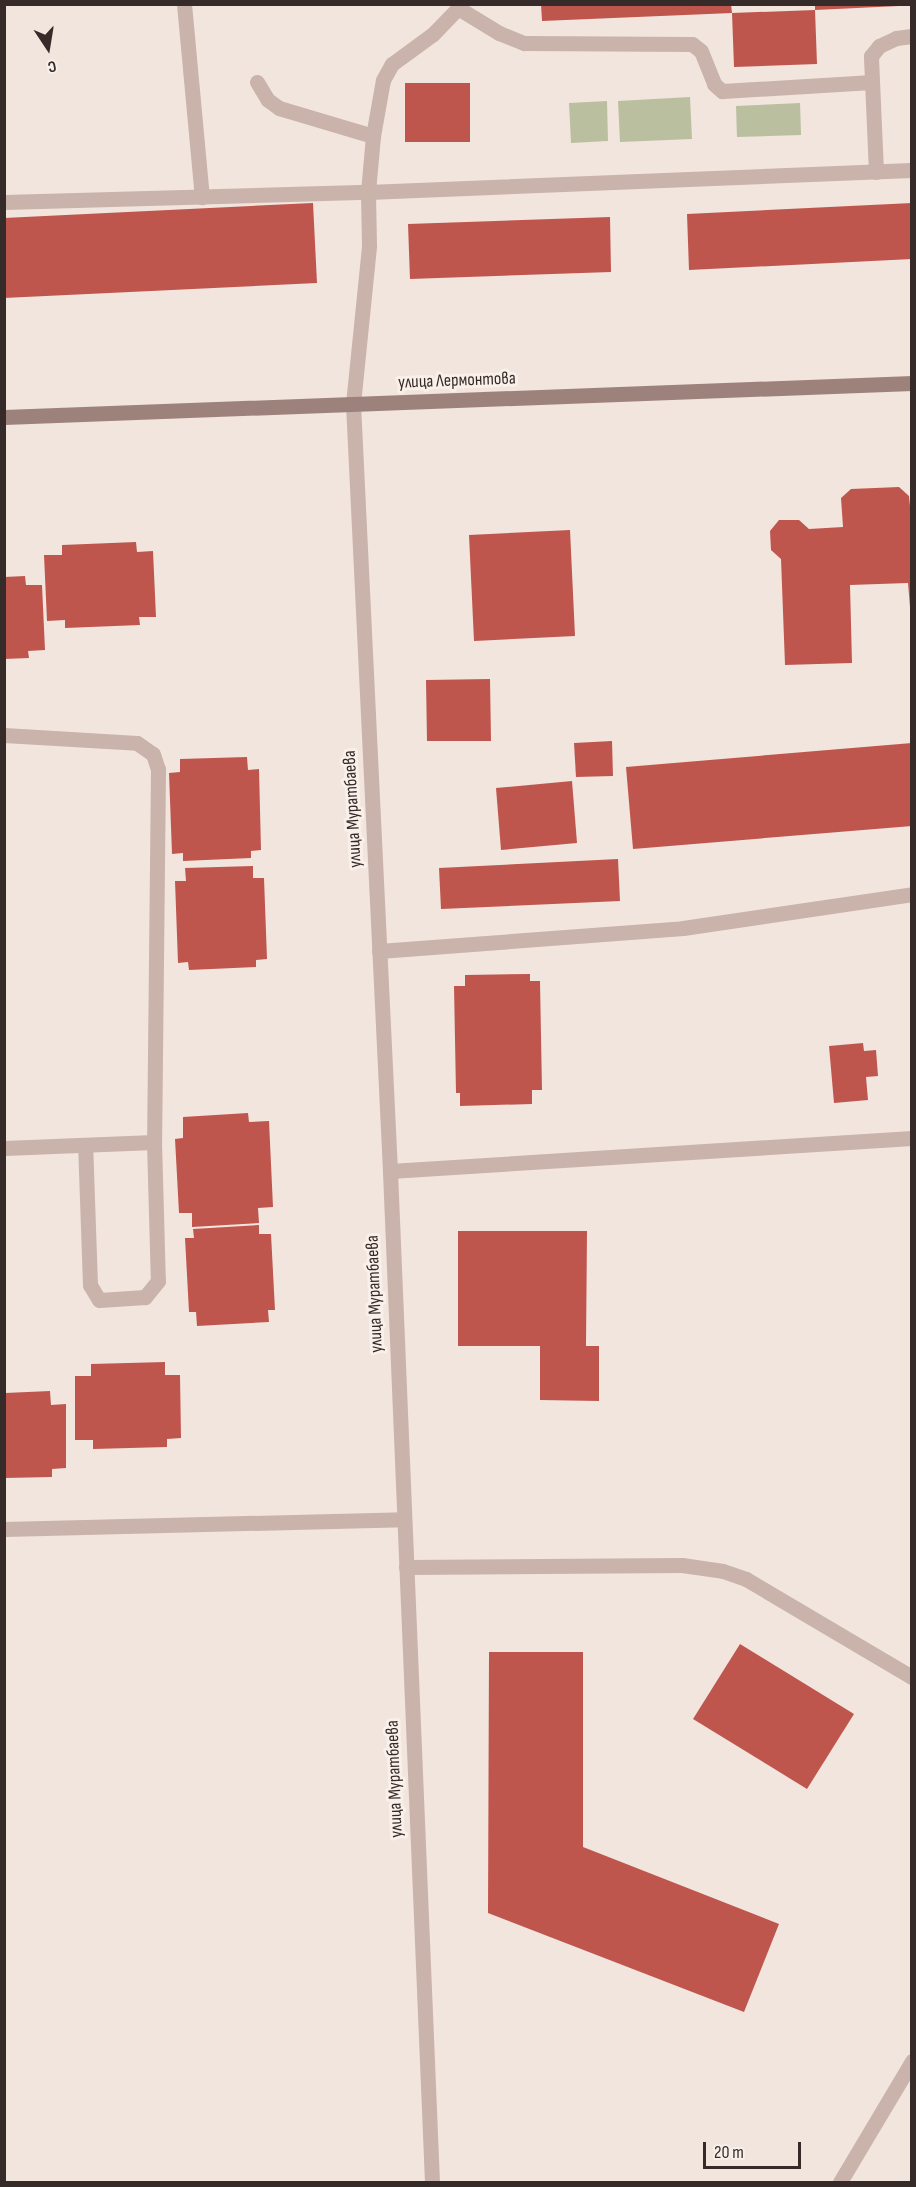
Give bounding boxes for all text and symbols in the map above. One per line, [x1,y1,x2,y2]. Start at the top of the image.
north arrow [18,18,78,78]
text: С [46,56,58,76]
street label: улица Лермонтова [398,368,516,394]
street label: улица Муратбаева [339,750,367,868]
street label: улица Муратбаева [362,1235,388,1353]
street label: улица Муратбаева [382,1720,408,1838]
scale bar [706,2130,804,2168]
text: 20 m [714,2142,744,2163]

